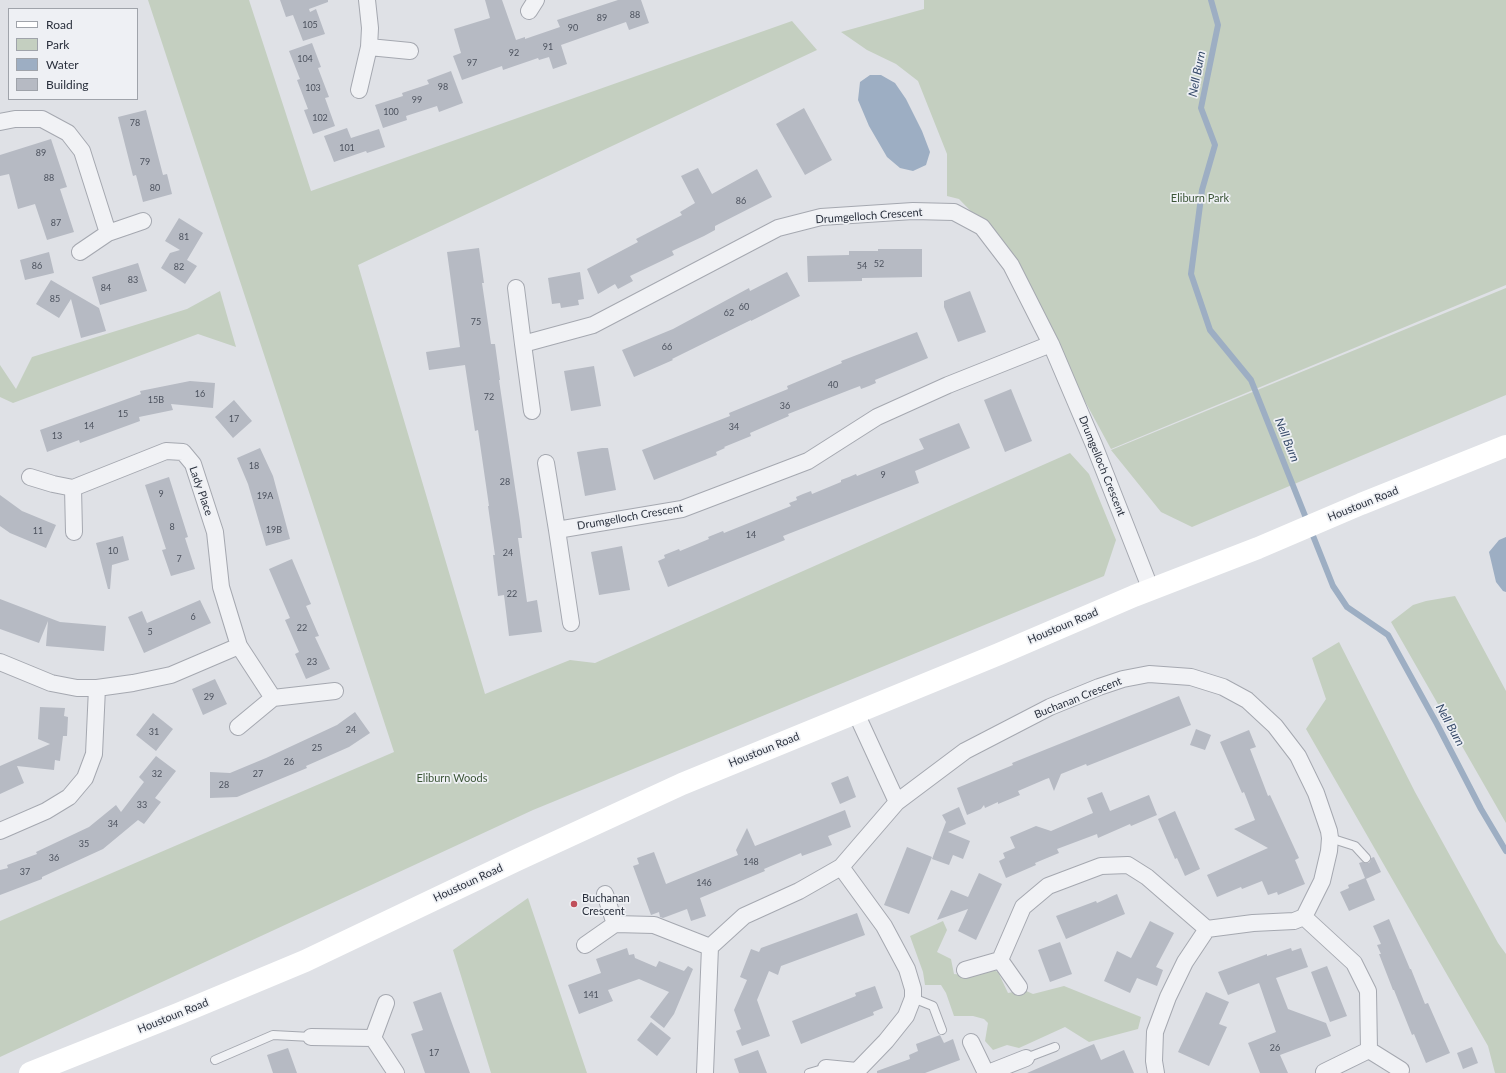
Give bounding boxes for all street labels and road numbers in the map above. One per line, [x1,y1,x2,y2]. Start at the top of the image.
street label: Drumgelloch Crescent [815,206,923,226]
street label: Drumgelloch Crescent [1076,414,1128,518]
street label: Lady Place [186,465,216,517]
street label: Houstoun Road [1326,484,1400,524]
street label: Drumgelloch Crescent [576,501,684,533]
street label: Houstoun Road [1026,605,1100,647]
street label: Buchanan Crescent [1032,674,1124,722]
street label: Houstoun Road [727,730,801,770]
street label: Houstoun Road [431,861,505,905]
street label: Houstoun Road [136,996,210,1036]

